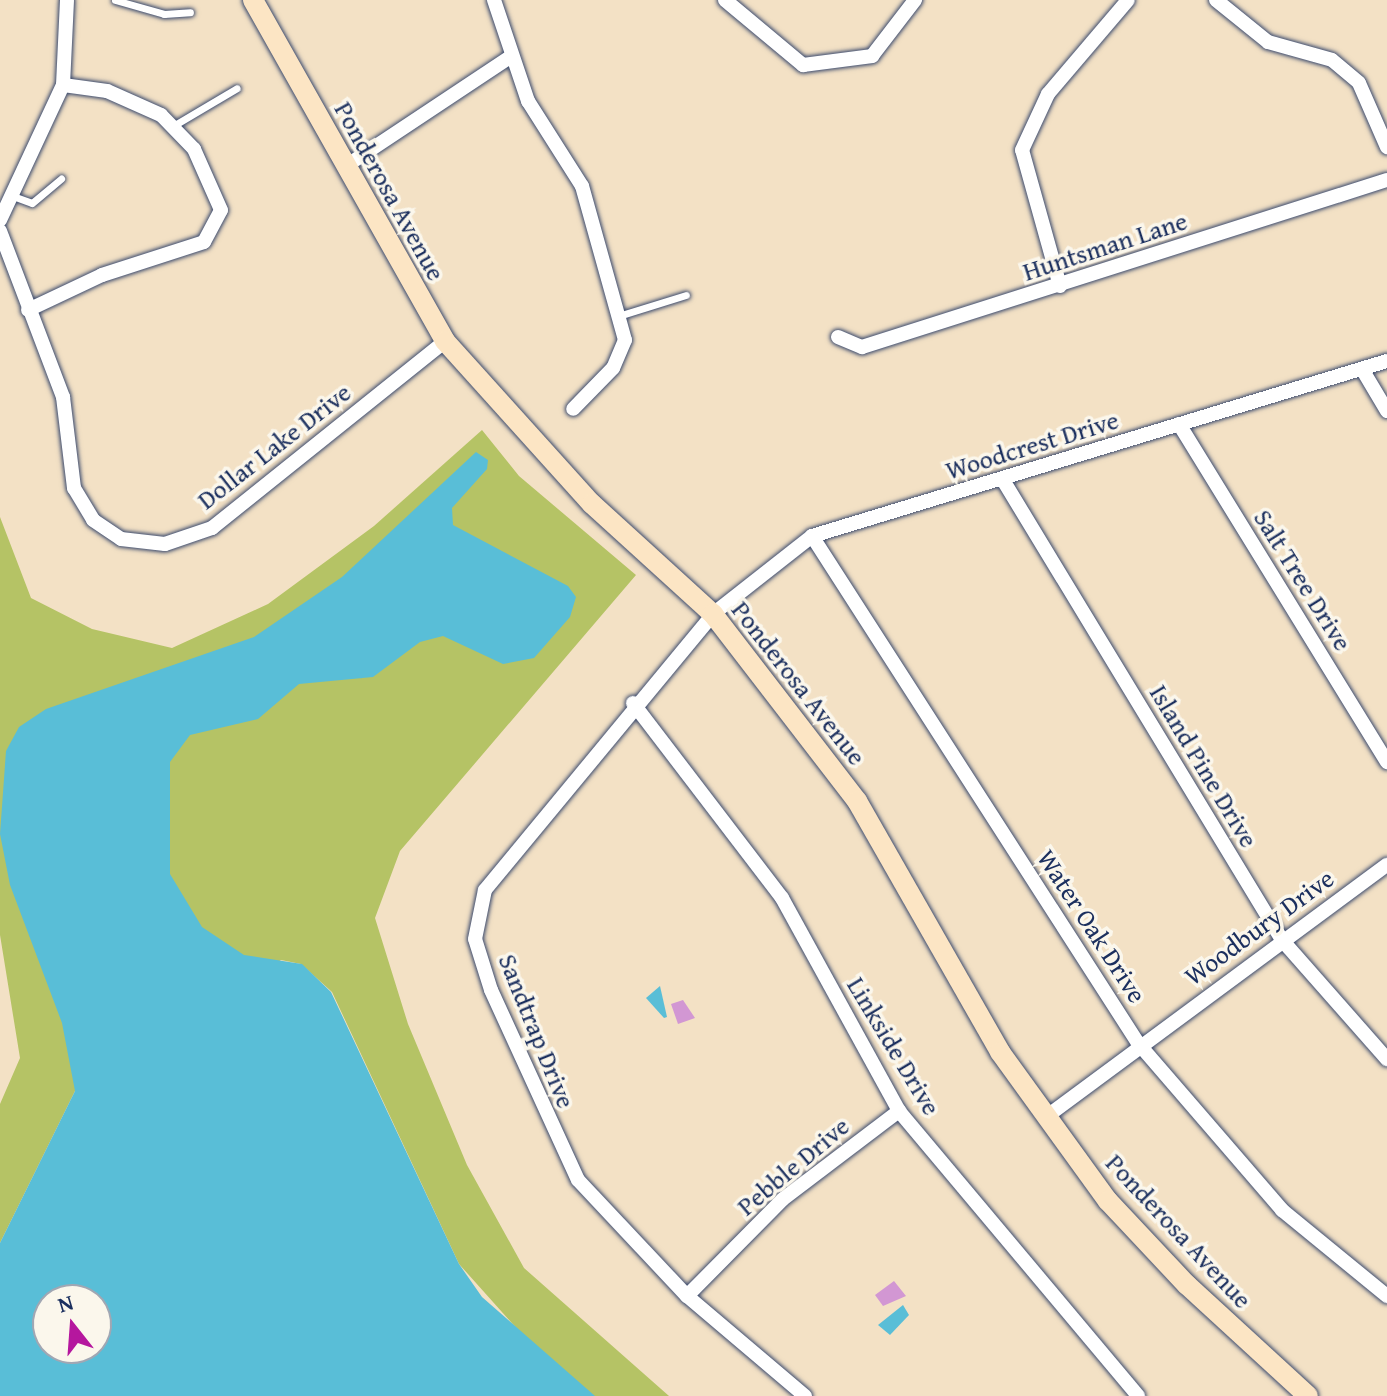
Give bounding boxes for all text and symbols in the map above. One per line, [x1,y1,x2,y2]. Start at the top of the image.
street label: Ponderosa Avenue [328,96,452,286]
street label: Huntsman Lane [1019,205,1191,287]
street label: Dollar Lake Drive [191,376,357,516]
street label: Woodcrest Drive [942,404,1122,486]
street label: Salt Tree Drive [1247,504,1359,656]
street label: Ponderosa Avenue [725,595,873,771]
street label: Island Pine Drive [1143,679,1265,853]
street label: Water Oak Drive [1031,843,1153,1009]
street label: Woodbury Drive [1178,862,1340,992]
street label: Sandtrap Drive [492,949,582,1113]
street label: Linkside Drive [841,971,947,1121]
street label: Pebble Drive [731,1110,855,1222]
street label: Ponderosa Avenue [1099,1147,1259,1315]
north arrow [32,1284,112,1364]
text: N [54,1286,77,1320]

